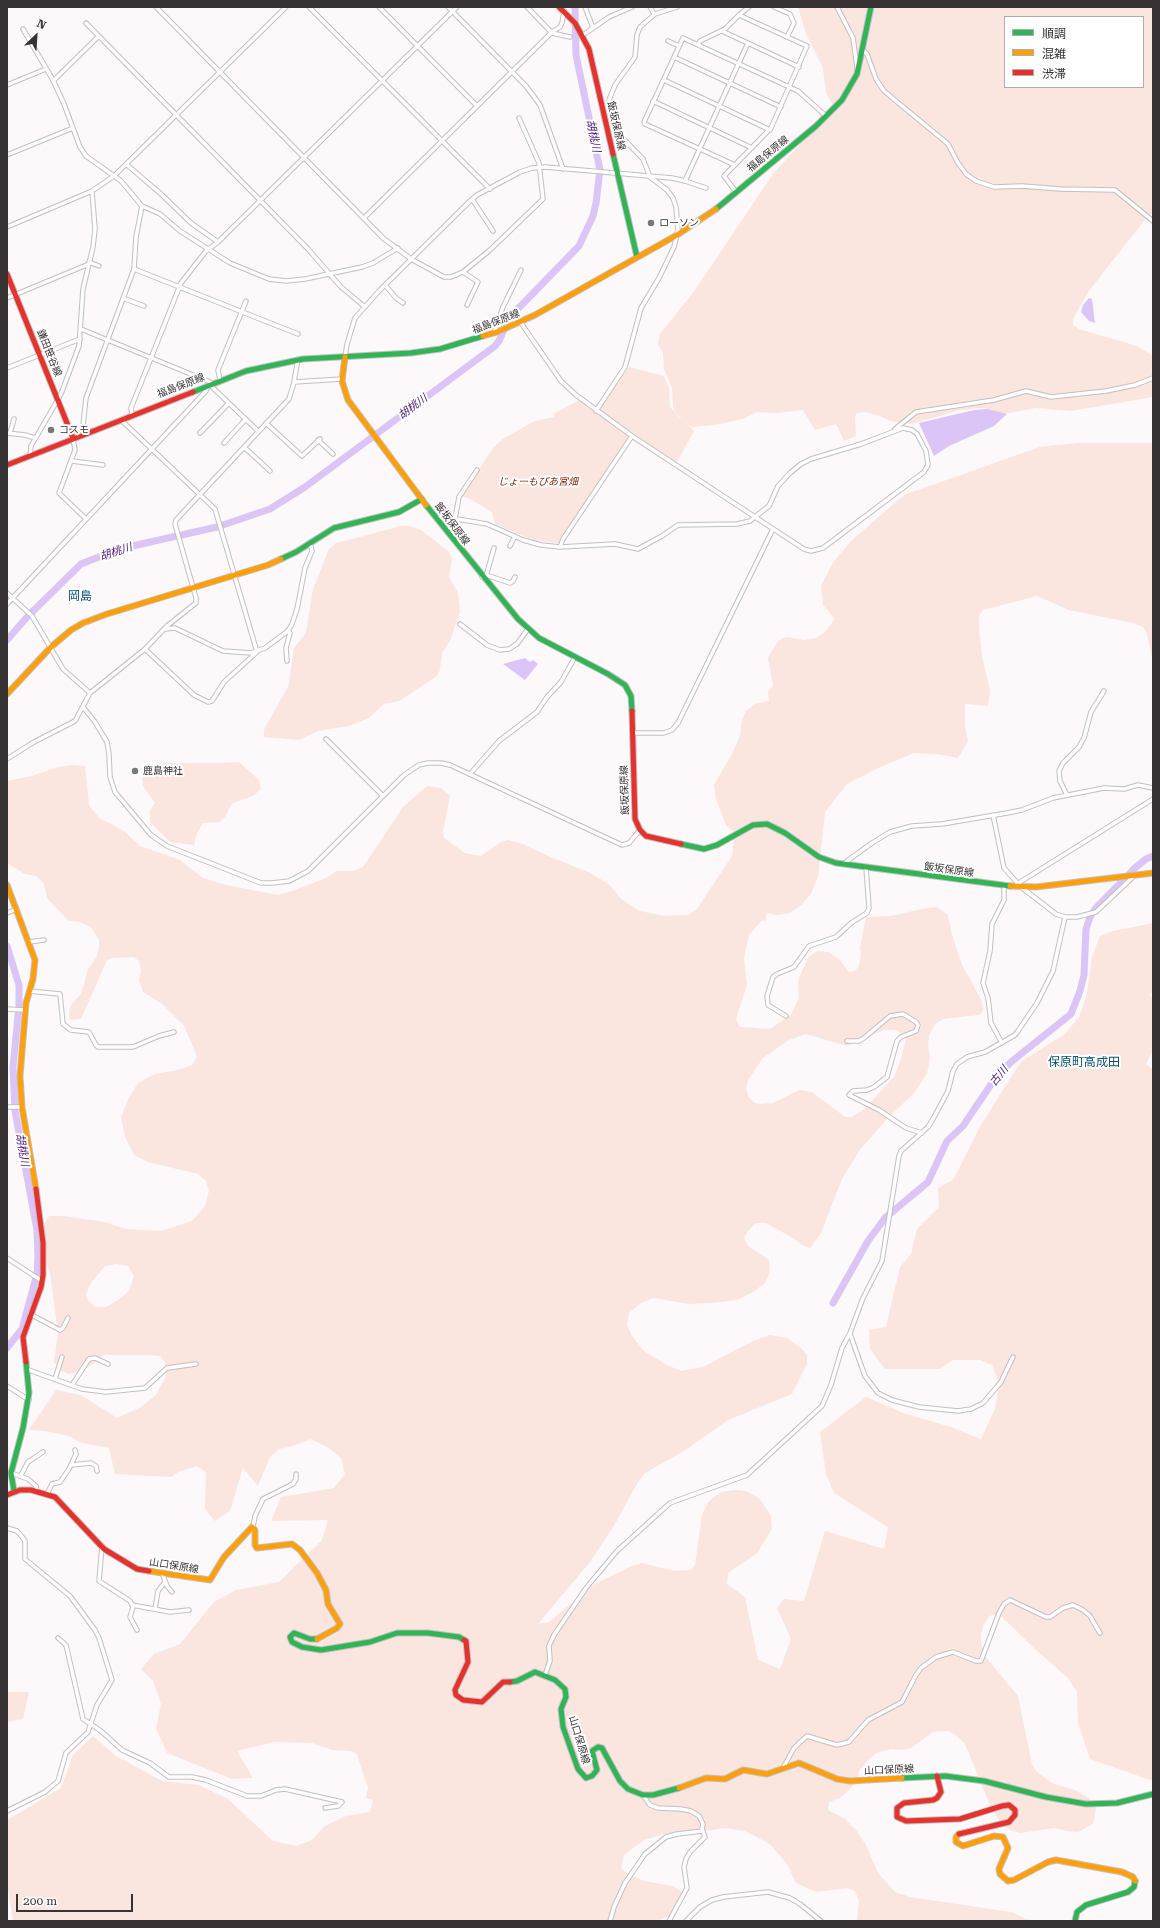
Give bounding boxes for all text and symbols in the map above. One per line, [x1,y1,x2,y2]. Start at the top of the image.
north arrow [16,16,56,56]
legend [1004,16,1144,88]
text: N [35,17,48,32]
text: 順調 [1042,27,1066,41]
text: 混雑 [1042,47,1066,61]
text: 渋滞 [1042,67,1066,81]
street label: 飯坂保原線 [605,100,627,152]
water label: 胡桃川 [583,118,603,154]
street label: 福島保原線 [745,134,791,174]
place label: ローソン [659,217,699,229]
marker: ローソン [646,218,656,228]
street label: 福島保原線 [471,307,521,337]
street label: 鎌田笹谷線 [34,328,64,378]
street label: 福島保原線 [156,371,206,401]
water label: 胡桃川 [396,392,430,422]
place label: コスモ [59,424,89,436]
marker: コスモ [46,425,56,435]
park label: じょーもぴあ宮畑 [498,476,578,488]
street label: 飯坂保原線 [432,500,472,548]
water label: 胡桃川 [98,541,134,563]
district label: 岡島 [68,589,92,603]
place label: 鹿島神社 [143,765,183,777]
street label: 飯坂保原線 [618,765,632,815]
marker: 鹿島神社 [130,766,140,776]
street label: 飯坂保原線 [923,861,975,879]
district label: 保原町高成田 [1048,1055,1120,1069]
water label: 古川 [987,1063,1011,1089]
water label: 胡桃川 [13,1133,31,1167]
street label: 山口保原線 [148,1556,200,1576]
street label: 山口保原線 [566,1714,592,1766]
street label: 山口保原線 [864,1763,914,1777]
scale bar [18,1886,135,1912]
text: 200 m [23,1894,57,1908]

